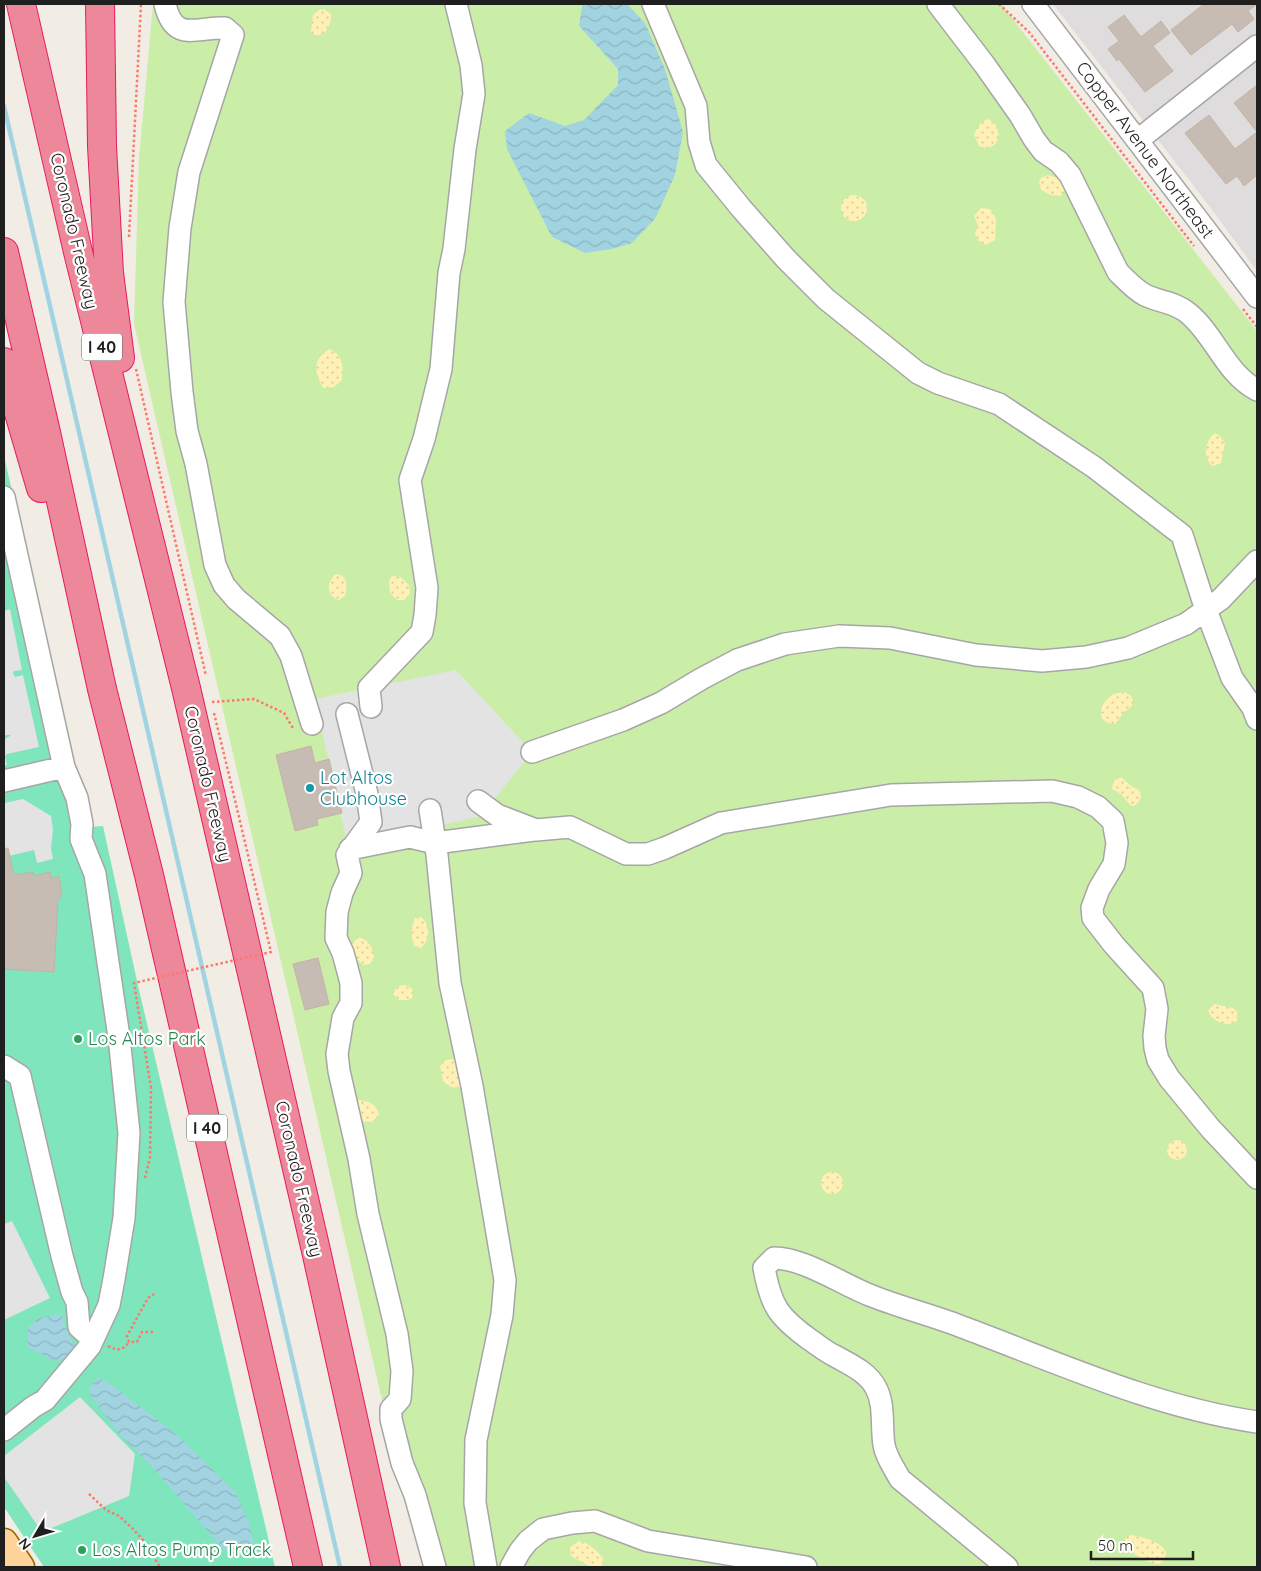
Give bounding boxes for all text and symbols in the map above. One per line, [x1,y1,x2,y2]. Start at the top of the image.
street label: Copper Avenue Northeast [1071,57,1220,243]
street label: Coronado Freeway [45,151,104,311]
road number: I 40 [82,334,122,361]
street label: Coronado Freeway [179,704,238,864]
place label: Lot Altos Clubhouse [320,766,407,810]
marker: Lot Altos Clubhouse [304,782,316,794]
place label: Los Altos Park [88,1027,206,1050]
marker: Los Altos Park [72,1033,84,1045]
street label: Coronado Freeway [270,1099,329,1259]
road number: I 40 [187,1114,227,1142]
north arrow [10,1511,60,1561]
scale bar [1091,1528,1194,1560]
text: N [14,1534,35,1554]
text: 50 m [1098,1536,1133,1555]
place label: Los Altos Pump Track [92,1538,271,1561]
marker: Los Altos Pump Track [76,1544,88,1556]

